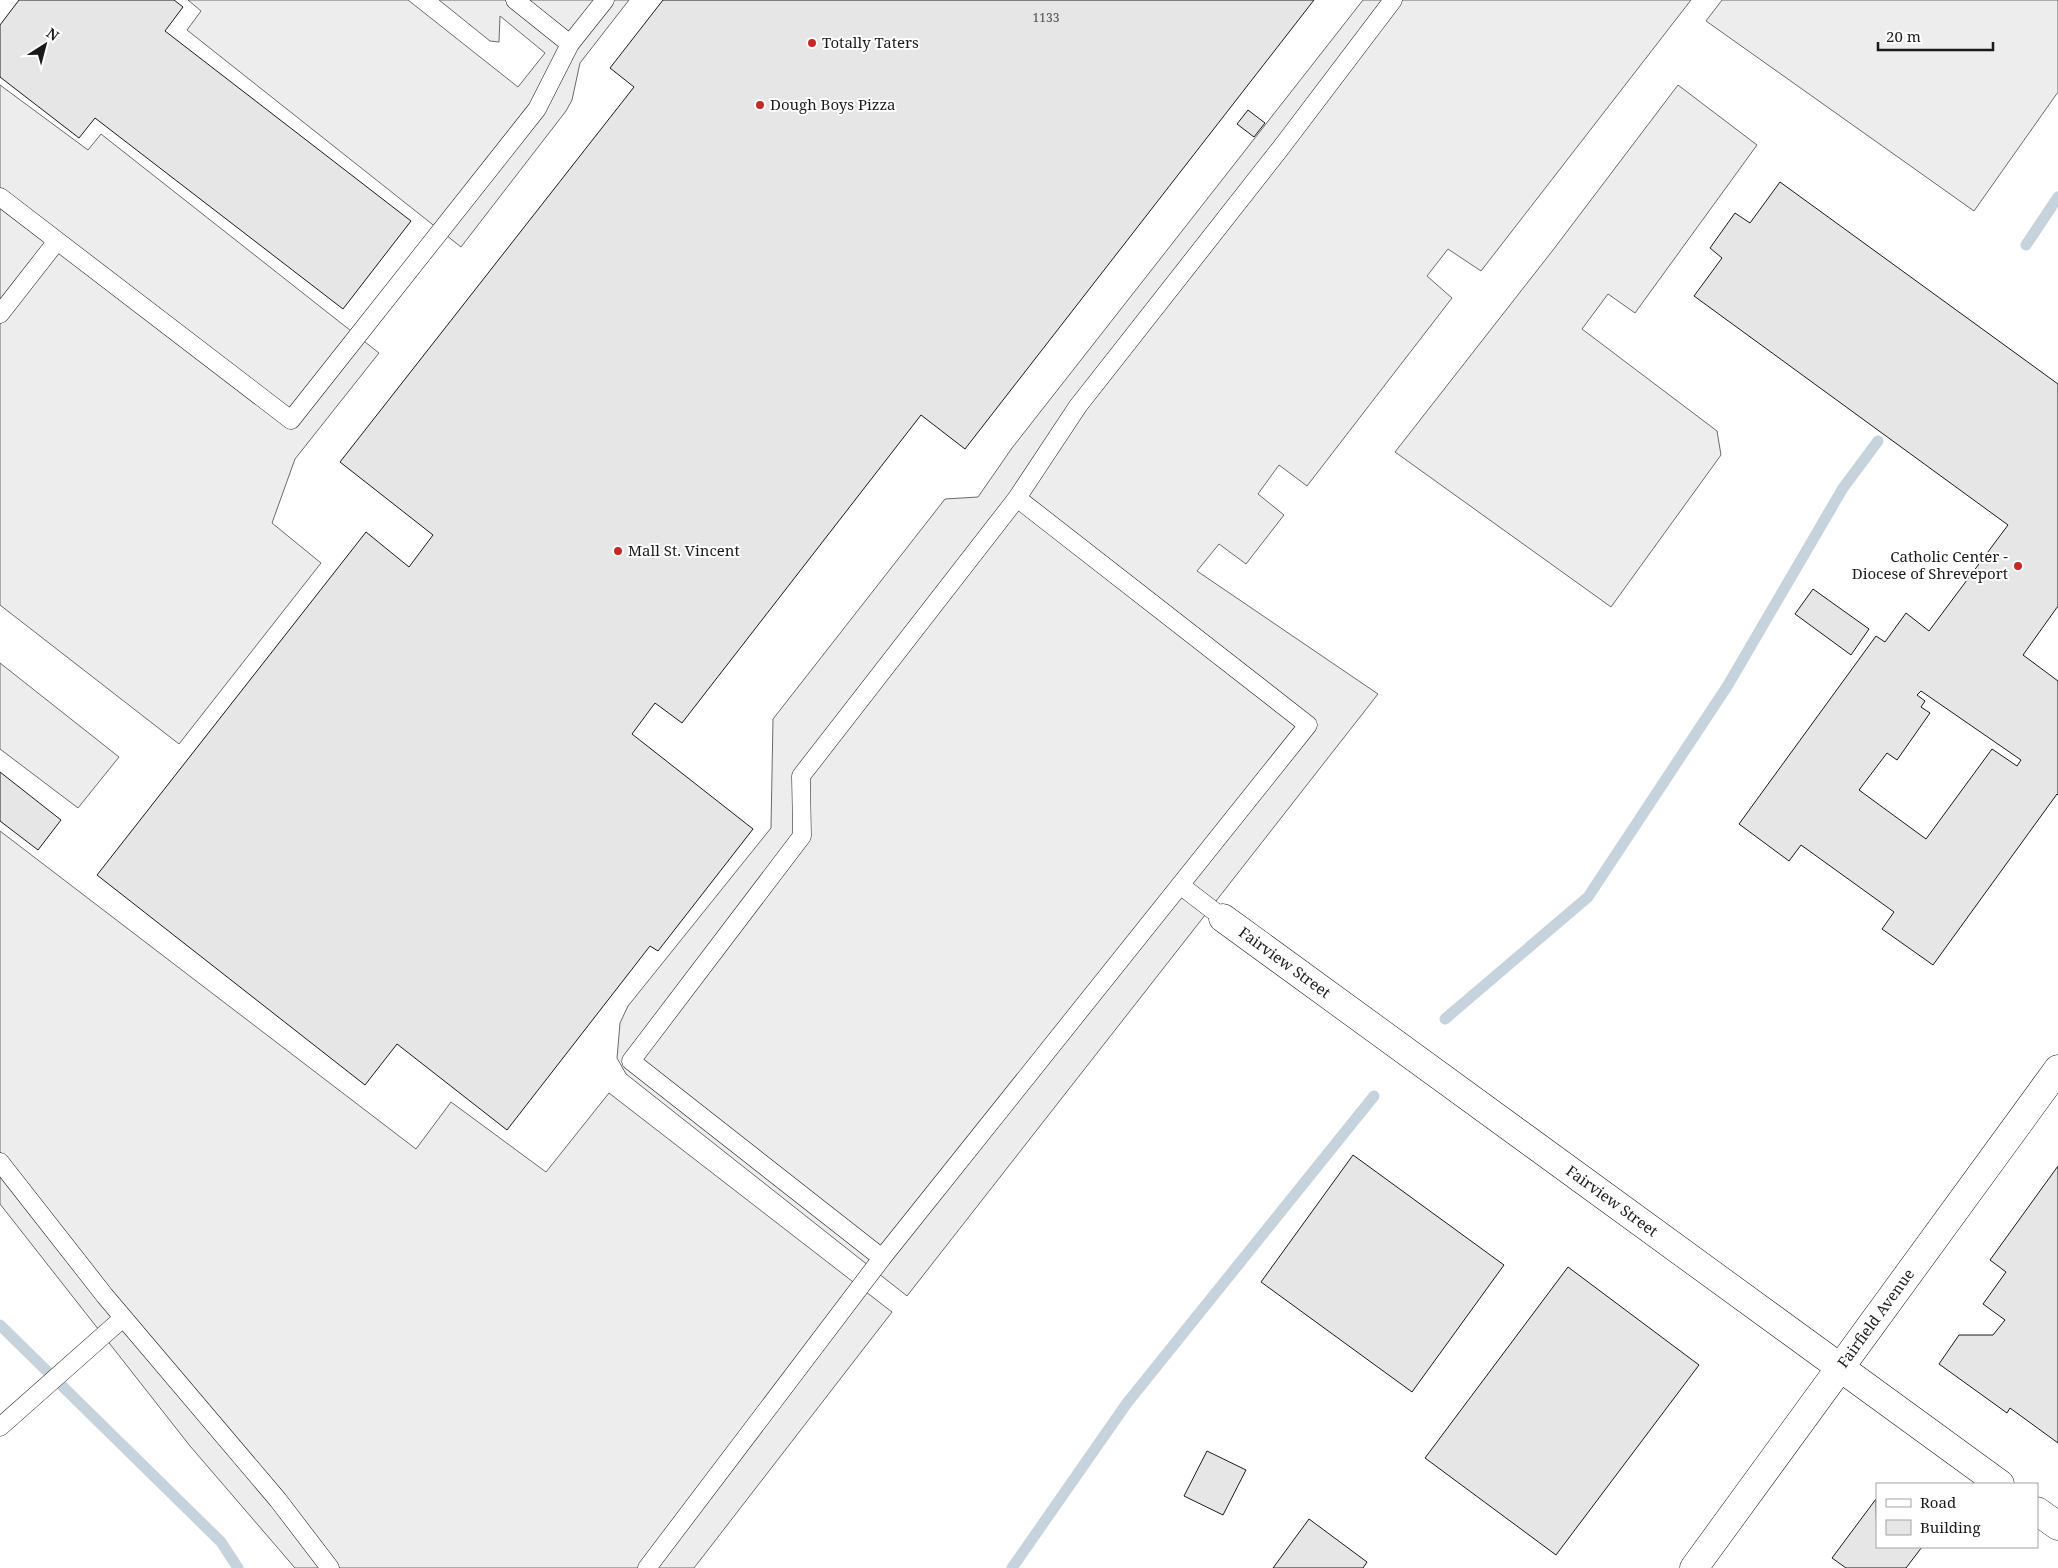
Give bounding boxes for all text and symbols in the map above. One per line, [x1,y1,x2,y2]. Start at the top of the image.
house number: 1133 [1033,9,1060,26]
north arrow [20,20,70,70]
scale bar [1878,20,1993,52]
text: N [43,23,63,45]
text: 20 m [1886,26,1921,46]
place label: Totally Taters [822,32,919,52]
marker: Totally Taters [806,37,818,49]
place label: Dough Boys Pizza [770,94,896,114]
marker: Dough Boys Pizza [754,99,766,111]
place label: Mall St. Vincent [628,540,740,560]
marker: Mall St. Vincent [612,545,624,557]
place label: Catholic Center - Diocese of Shreveport [1852,546,2008,583]
marker: Catholic Center - Diocese of Shreveport [2012,560,2024,572]
street label: Fairview Street [1235,922,1335,1002]
street label: Fairview Street [1562,1160,1662,1241]
street label: Fairfield Avenue [1832,1264,1918,1371]
legend [1876,1483,2038,1548]
text: Road [1920,1492,1956,1512]
text: Building [1920,1517,1981,1537]

